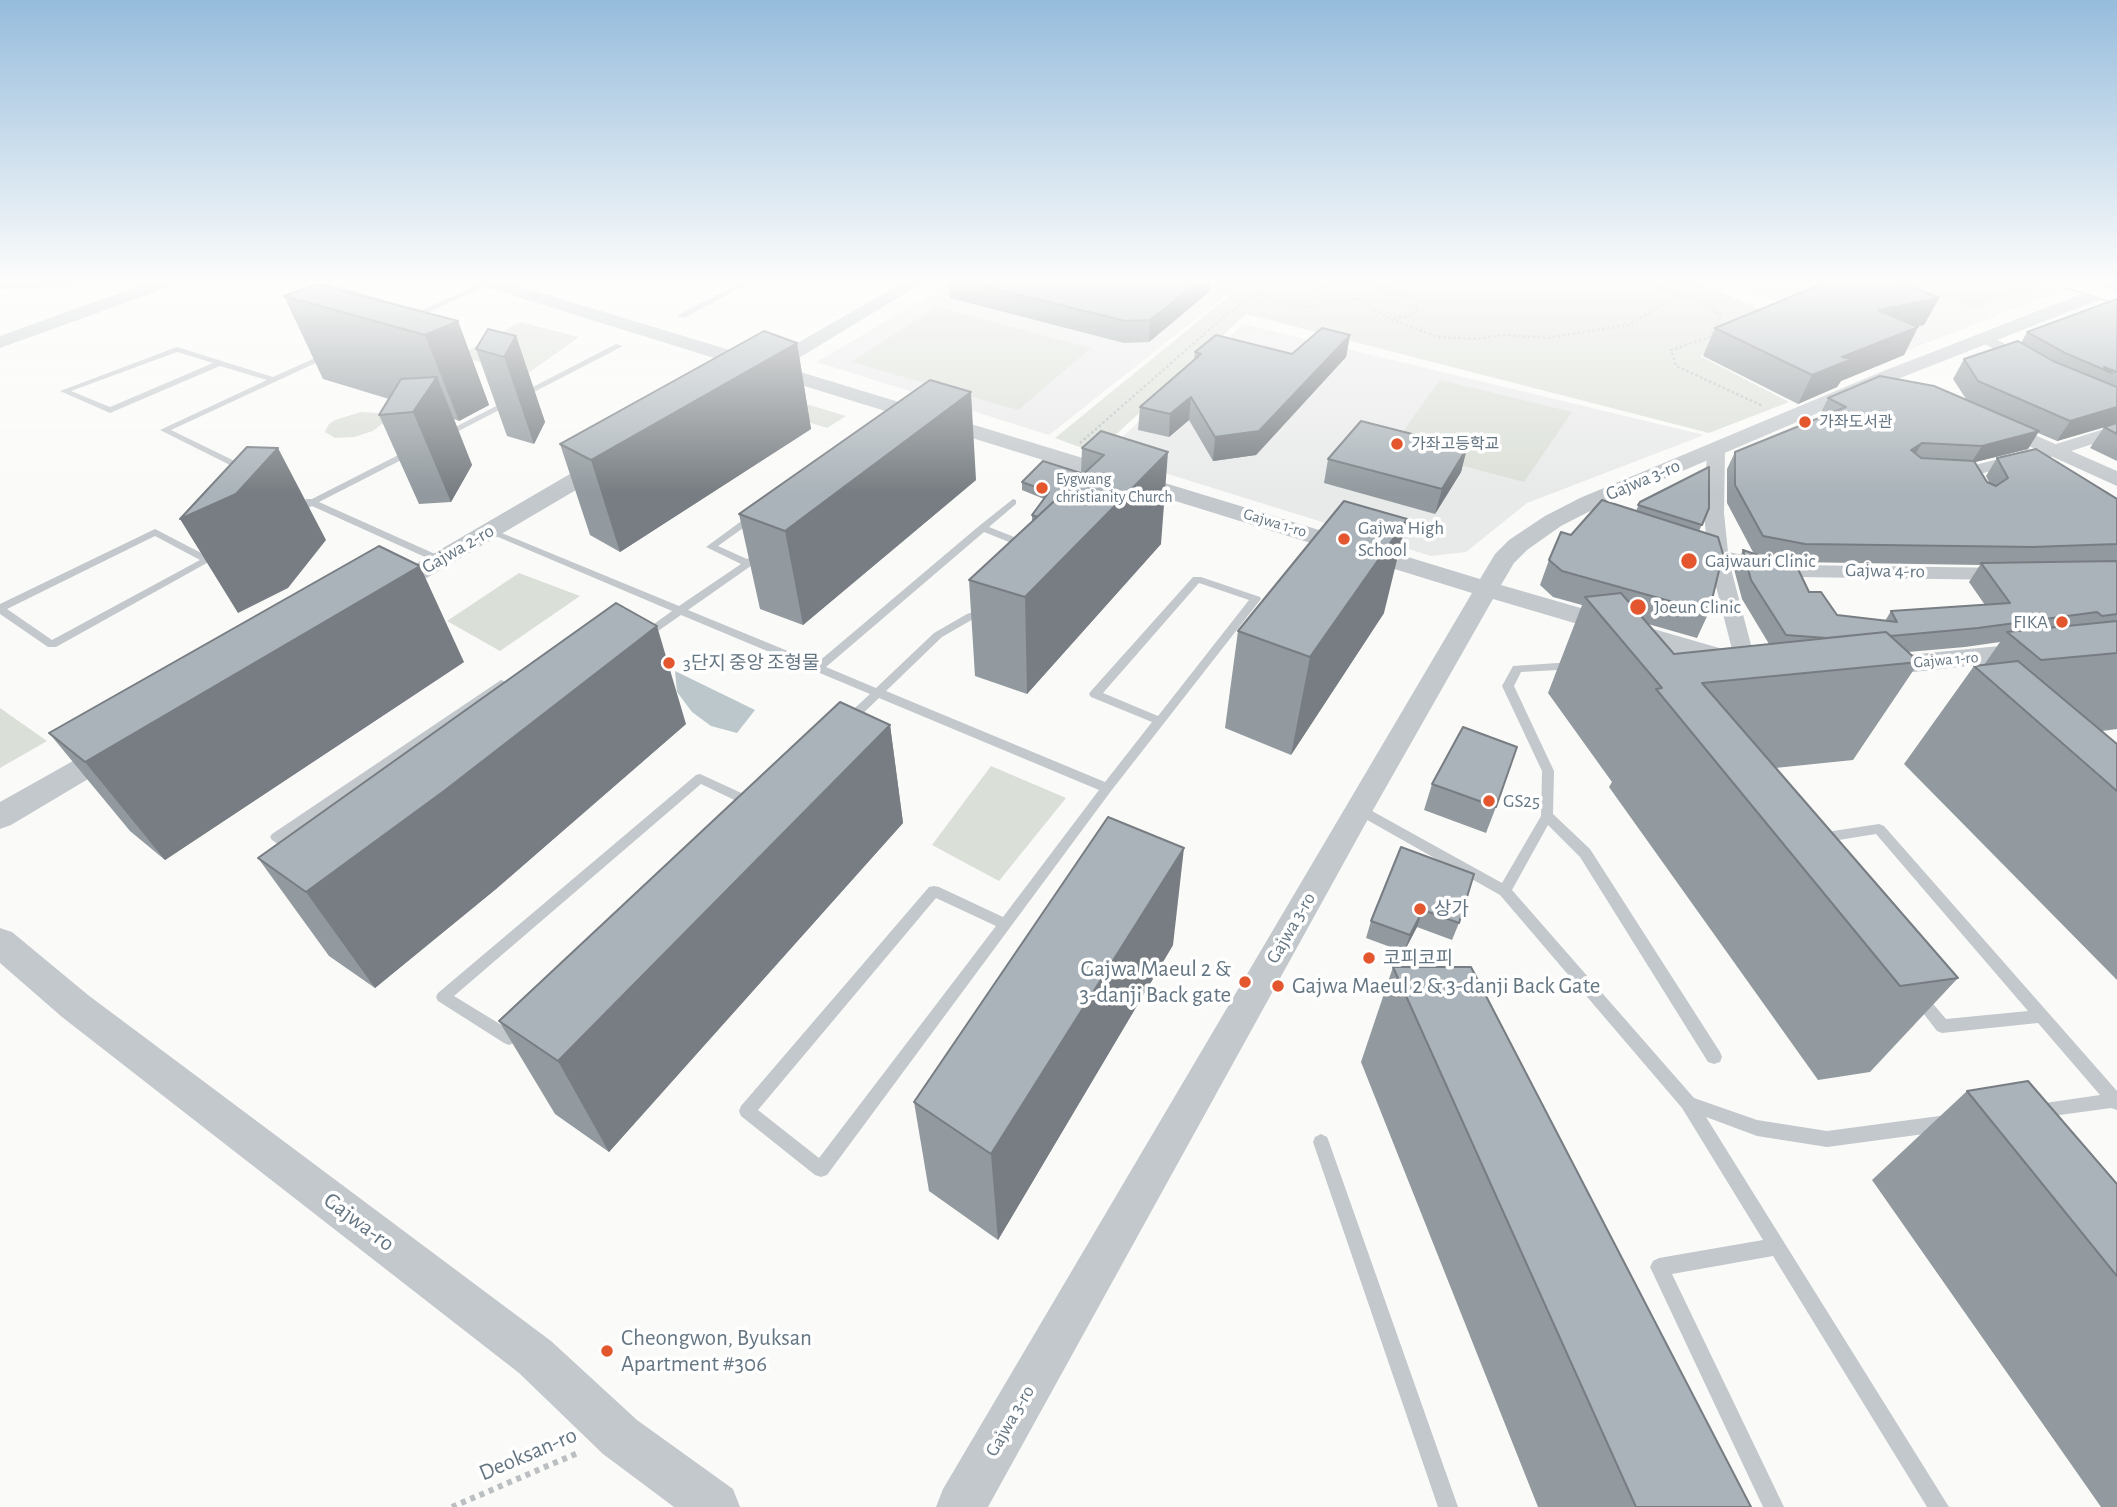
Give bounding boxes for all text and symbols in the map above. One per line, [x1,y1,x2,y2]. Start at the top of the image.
place label: 가좌도서관 [1819,412,1893,432]
marker: 가좌도서관 [1797,414,1813,430]
place label: 가좌고등학교 [1411,434,1499,454]
marker: 가좌고등학교 [1389,436,1405,452]
street label: Gajwa 3-ro [1602,454,1684,506]
place label: Eygwang christianity Church [1056,469,1172,507]
marker: Eygwang christianity Church [1034,480,1050,496]
street label: Gajwa 1-ro [1241,504,1309,542]
place label: Gajwa High School [1358,517,1444,561]
street label: Gajwa 2-ro [418,519,498,579]
marker: Gajwa High School [1336,531,1352,547]
place label: Gajwauri Clinic [1705,550,1816,572]
marker: Gajwauri Clinic [1679,551,1699,571]
street label: Gajwa 4-ro [1845,559,1925,583]
place label: Joeun Clinic [1654,596,1741,618]
marker: Joeun Clinic [1628,597,1648,617]
place label: FIKA [2013,611,2048,633]
marker: FIKA [2054,614,2070,630]
street label: Gajwa 1-ro [1913,648,1979,672]
place label: 3단지 중앙 조형물 [683,652,819,674]
marker: 3단지 중앙 조형물 [661,655,677,671]
place label: GS25 [1503,790,1540,812]
marker: GS25 [1481,793,1497,809]
street label: Gajwa 3-ro [1261,888,1321,968]
place label: 상가 [1434,898,1469,920]
marker: 상가 [1412,901,1428,917]
place label: 코피코피 [1383,947,1453,969]
marker: 코피코피 [1361,950,1377,966]
place label: Gajwa Maeul 2 & 3-danji Back gate [1080,955,1231,1009]
place label: Gajwa Maeul 2 & 3-danji Back Gate [1292,972,1600,1000]
marker: Gajwa Maeul 2 & 3-danji Back gate [1237,974,1253,990]
marker: Gajwa Maeul 2 & 3-danji Back Gate [1270,978,1286,994]
street label: Gajwa-ro [318,1186,400,1258]
place label: Cheongwon, Byuksan Apartment #306 [621,1324,812,1378]
marker: Cheongwon, Byuksan Apartment #306 [599,1343,615,1359]
street label: Gajwa 3-ro [980,1381,1040,1461]
street label: Deoksan-ro [475,1421,581,1487]

